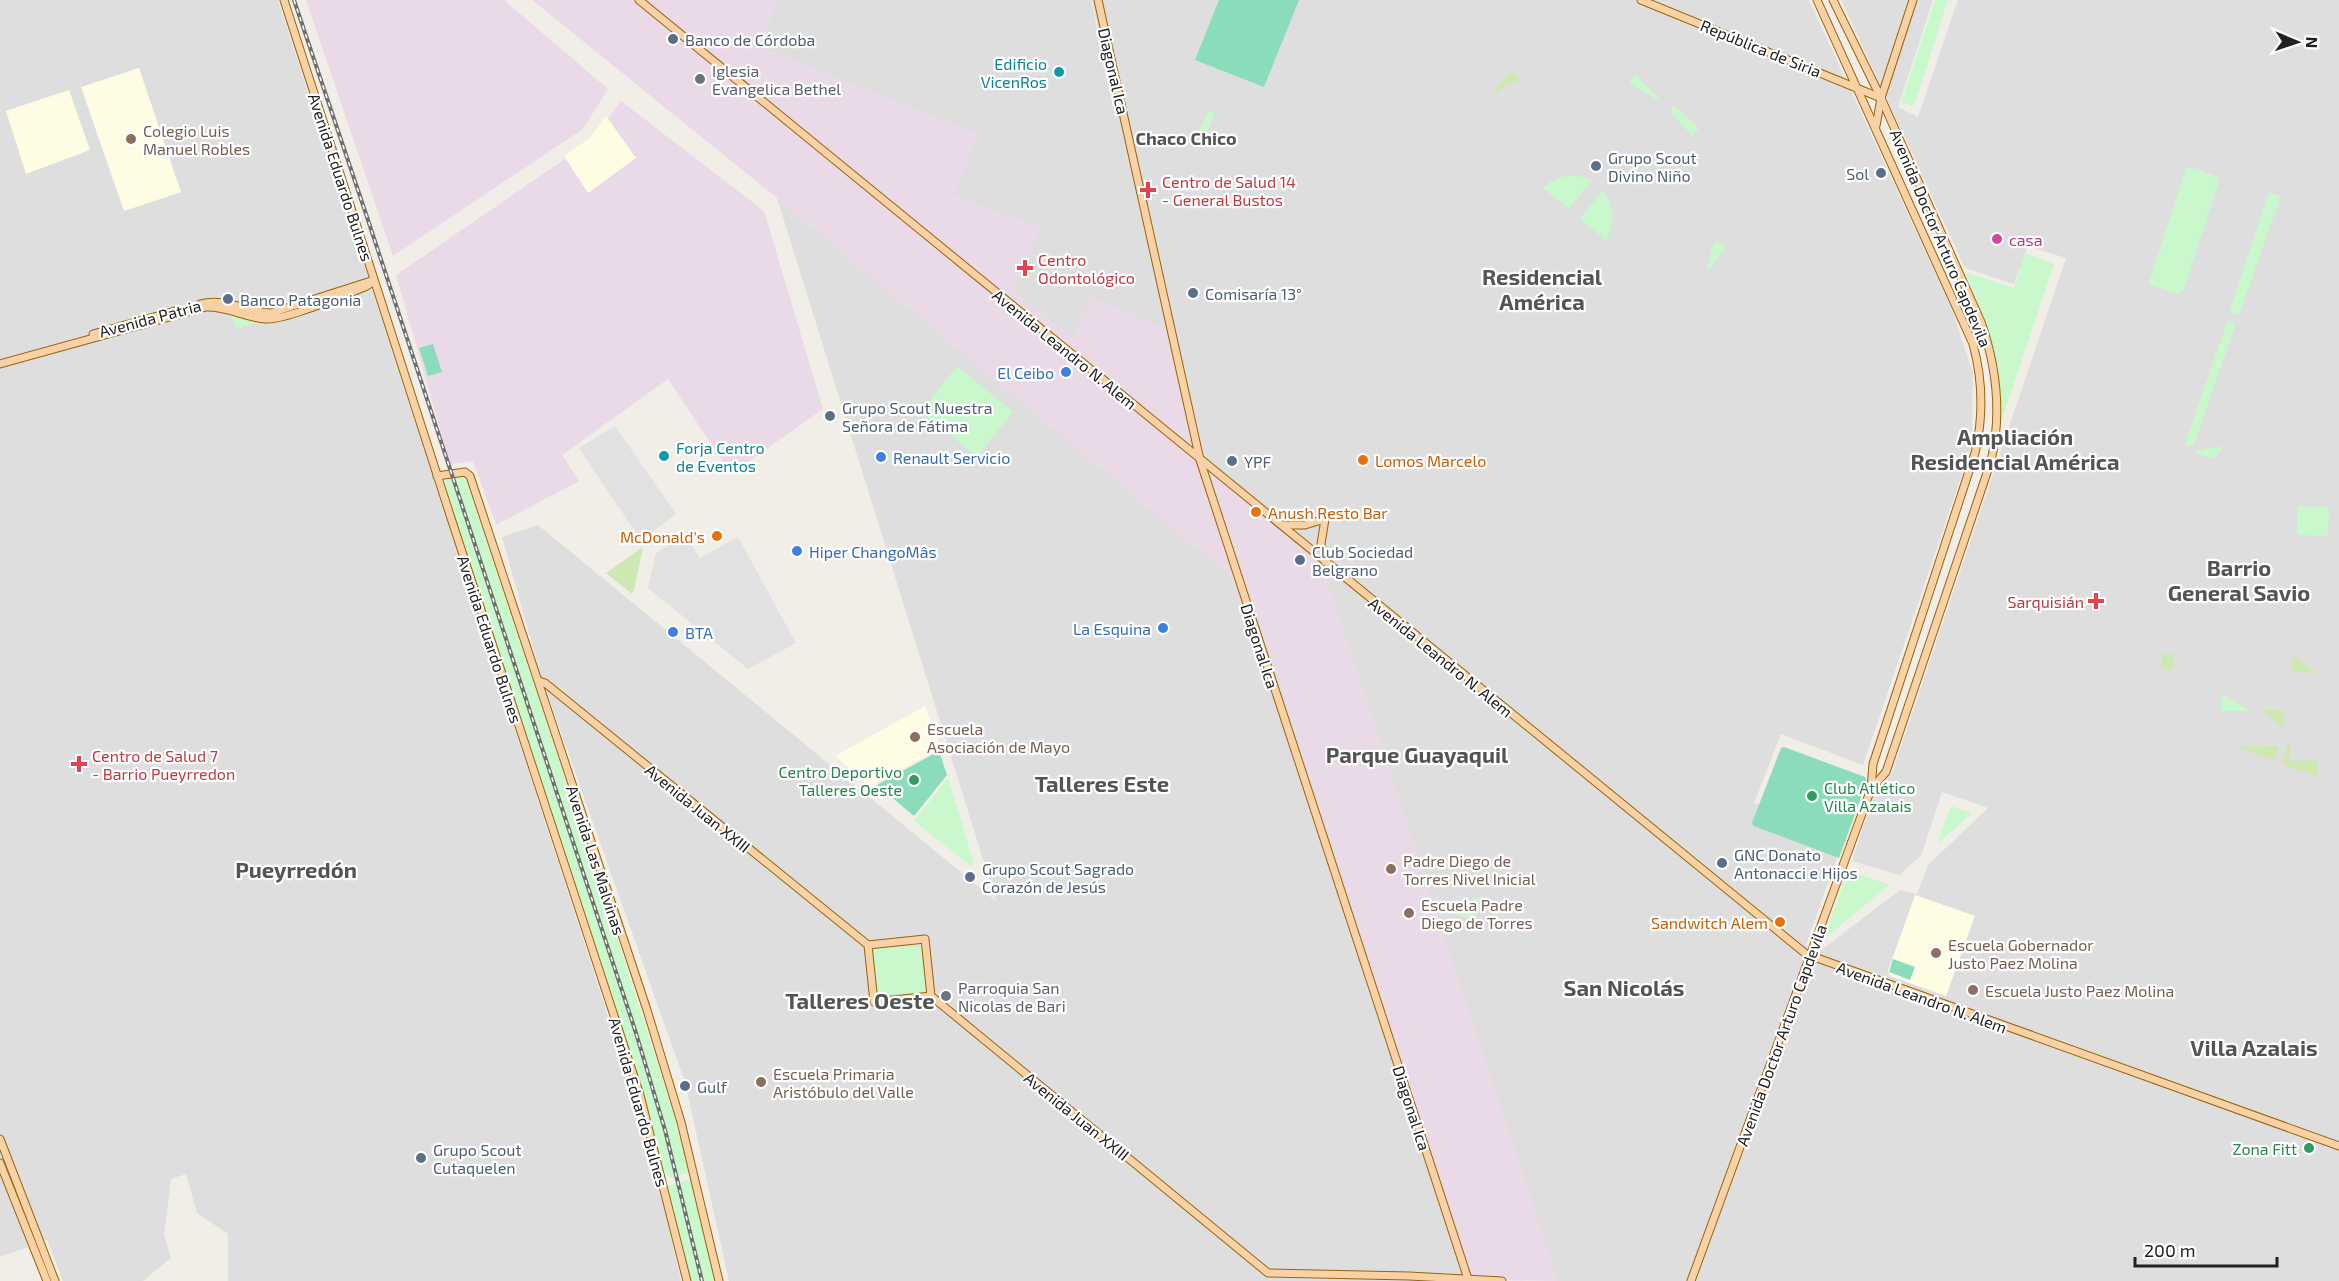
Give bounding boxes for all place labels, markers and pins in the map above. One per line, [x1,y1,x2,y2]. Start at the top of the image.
place label: Banco de Córdoba [685,30,815,49]
marker: Banco de Córdoba [666,32,680,46]
place label: Edificio VicenRos [981,54,1047,91]
place label: Iglesia Evangelica Bethel [712,61,841,98]
marker: Edificio VicenRos [1052,65,1066,79]
marker: Iglesia Evangelica Bethel [693,72,707,86]
place label: Colegio Luis Manuel Robles [143,121,250,158]
marker: Colegio Luis Manuel Robles [124,132,138,146]
place label: Grupo Scout Divino Niño [1608,148,1697,185]
marker: Grupo Scout Divino Niño [1589,159,1603,173]
place label: Sol [1846,164,1869,183]
marker: Sol [1874,166,1888,180]
place label: Centro de Salud 14 - General Bustos [1162,172,1296,209]
marker: Centro de Salud 14 - General Bustos [1139,181,1157,199]
place label: casa [2009,230,2043,249]
marker: casa [1990,232,2004,246]
place label: Centro Odontológico [1038,250,1135,287]
marker: Centro Odontológico [1016,259,1034,277]
place label: Comisaría 13° [1205,284,1302,303]
marker: Comisaría 13° [1186,286,1200,300]
place label: Banco Patagonia [240,290,361,309]
marker: Banco Patagonia [221,292,235,306]
place label: El Ceibo [997,363,1054,382]
marker: El Ceibo [1059,365,1073,379]
place label: Grupo Scout Nuestra Señora de Fátima [842,398,992,435]
marker: Grupo Scout Nuestra Señora de Fátima [823,409,837,423]
place label: Forja Centro de Eventos [676,438,765,475]
place label: Renault Servicio [893,448,1010,467]
marker: Forja Centro de Eventos [657,449,671,463]
marker: Renault Servicio [874,450,888,464]
place label: Lomos Marcelo [1375,451,1486,470]
place label: YPF [1244,452,1272,471]
marker: Lomos Marcelo [1356,453,1370,467]
marker: YPF [1225,454,1239,468]
place label: Anush Resto Bar [1268,503,1388,522]
marker: Anush Resto Bar [1249,505,1263,519]
place label: McDonald's [620,527,705,546]
marker: McDonald's [710,529,724,543]
place label: Hiper ChangoMâs [809,542,937,561]
place label: Club Sociedad Belgrano [1312,542,1413,579]
marker: Hiper ChangoMâs [790,544,804,558]
marker: Club Sociedad Belgrano [1293,553,1307,567]
place label: Sarquisián [2008,592,2084,611]
marker: Sarquisián [2089,594,2103,608]
place label: La Esquina [1073,619,1151,638]
marker: La Esquina [1156,621,1170,635]
place label: BTA [685,623,713,642]
marker: BTA [666,625,680,639]
place label: Escuela Asociación de Mayo [927,719,1070,756]
marker: Escuela Asociación de Mayo [908,730,922,744]
place label: Centro de Salud 7 - Barrio Pueyrredon [92,746,235,783]
marker: Centro de Salud 7 - Barrio Pueyrredon [70,755,88,773]
place label: Centro Deportivo Talleres Oeste [778,762,902,799]
marker: Centro Deportivo Talleres Oeste [907,773,921,787]
place label: Club Atlético Villa Azalais [1824,778,1915,815]
marker: Club Atlético Villa Azalais [1805,789,1819,803]
place label: GNC Donato Antonacci e Hijos [1734,845,1858,883]
place label: Padre Diego de Torres Nivel Inicial [1403,851,1536,888]
marker: GNC Donato Antonacci e Hijos [1715,856,1729,870]
place label: Grupo Scout Sagrado Corazón de Jesús [982,859,1134,896]
marker: Padre Diego de Torres Nivel Inicial [1384,862,1398,876]
marker: Grupo Scout Sagrado Corazón de Jesús [963,870,977,884]
place label: Escuela Padre Diego de Torres [1421,895,1533,932]
marker: Escuela Padre Diego de Torres [1402,906,1416,920]
place label: Sandwitch Alem [1651,913,1768,932]
marker: Sandwitch Alem [1773,915,1787,929]
place label: Escuela Gobernador Justo Paez Molina [1948,935,2094,972]
marker: Escuela Gobernador Justo Paez Molina [1929,946,1943,960]
place label: Parroquia San Nicolas de Bari [958,978,1066,1015]
place label: Escuela Justo Paez Molina [1985,981,2174,1000]
marker: Escuela Justo Paez Molina [1966,983,1980,997]
marker: Parroquia San Nicolas de Bari [939,989,953,1003]
place label: Escuela Primaria Aristóbulo del Valle [773,1064,914,1101]
marker: Escuela Primaria Aristóbulo del Valle [754,1075,768,1089]
place label: Gulf [697,1077,728,1096]
marker: Gulf [678,1079,692,1093]
place label: Zona Fitt [2232,1139,2297,1158]
place label: Grupo Scout Cutaquelen [433,1140,522,1177]
marker: Zona Fitt [2302,1141,2316,1155]
marker: Grupo Scout Cutaquelen [414,1151,428,1165]

